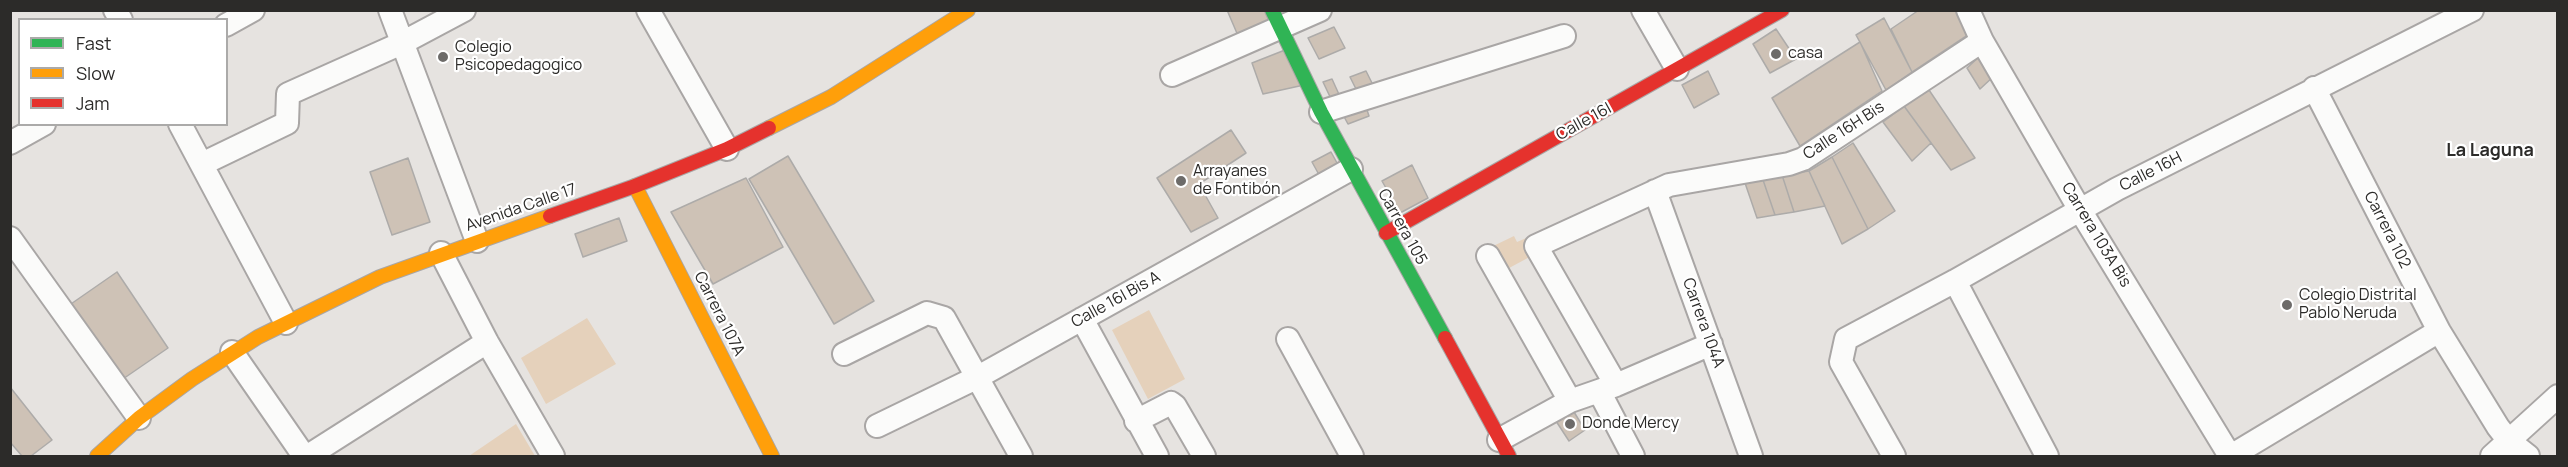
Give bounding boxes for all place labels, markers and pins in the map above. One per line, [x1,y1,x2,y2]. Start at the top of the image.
place label: Colegio Psicopedagogico [455,38,582,76]
place label: casa [1788,44,1823,64]
marker: casa [1769,47,1783,61]
marker: Colegio Psicopedagogico [436,50,450,64]
place label: Arrayanes de Fontibón [1193,162,1280,200]
marker: Arrayanes de Fontibón [1174,174,1188,188]
place label: Colegio Distrital Pablo Neruda [2299,286,2417,324]
marker: Colegio Distrital Pablo Neruda [2280,298,2294,312]
place label: Donde Mercy [1582,414,1679,434]
marker: Donde Mercy [1563,417,1577,431]

